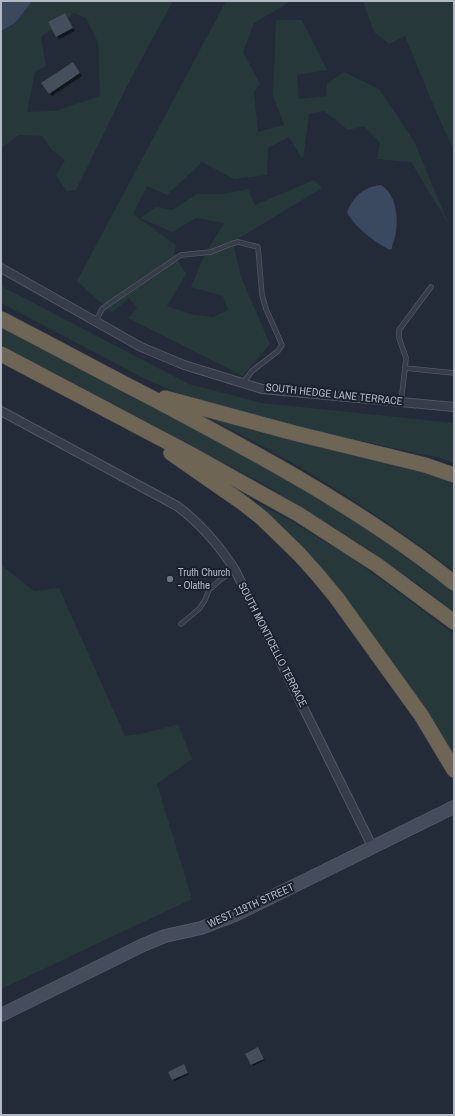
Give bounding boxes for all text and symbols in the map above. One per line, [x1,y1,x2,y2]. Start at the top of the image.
street label: SOUTH HEDGE LANE TERRACE [265,381,403,409]
place label: Truth Church - Olathe [178,566,230,592]
marker: Truth Church - Olathe [165,574,175,584]
street label: SOUTH MONTICELLO TERRACE [235,580,309,710]
street label: WEST 119TH STREET [206,881,296,931]

